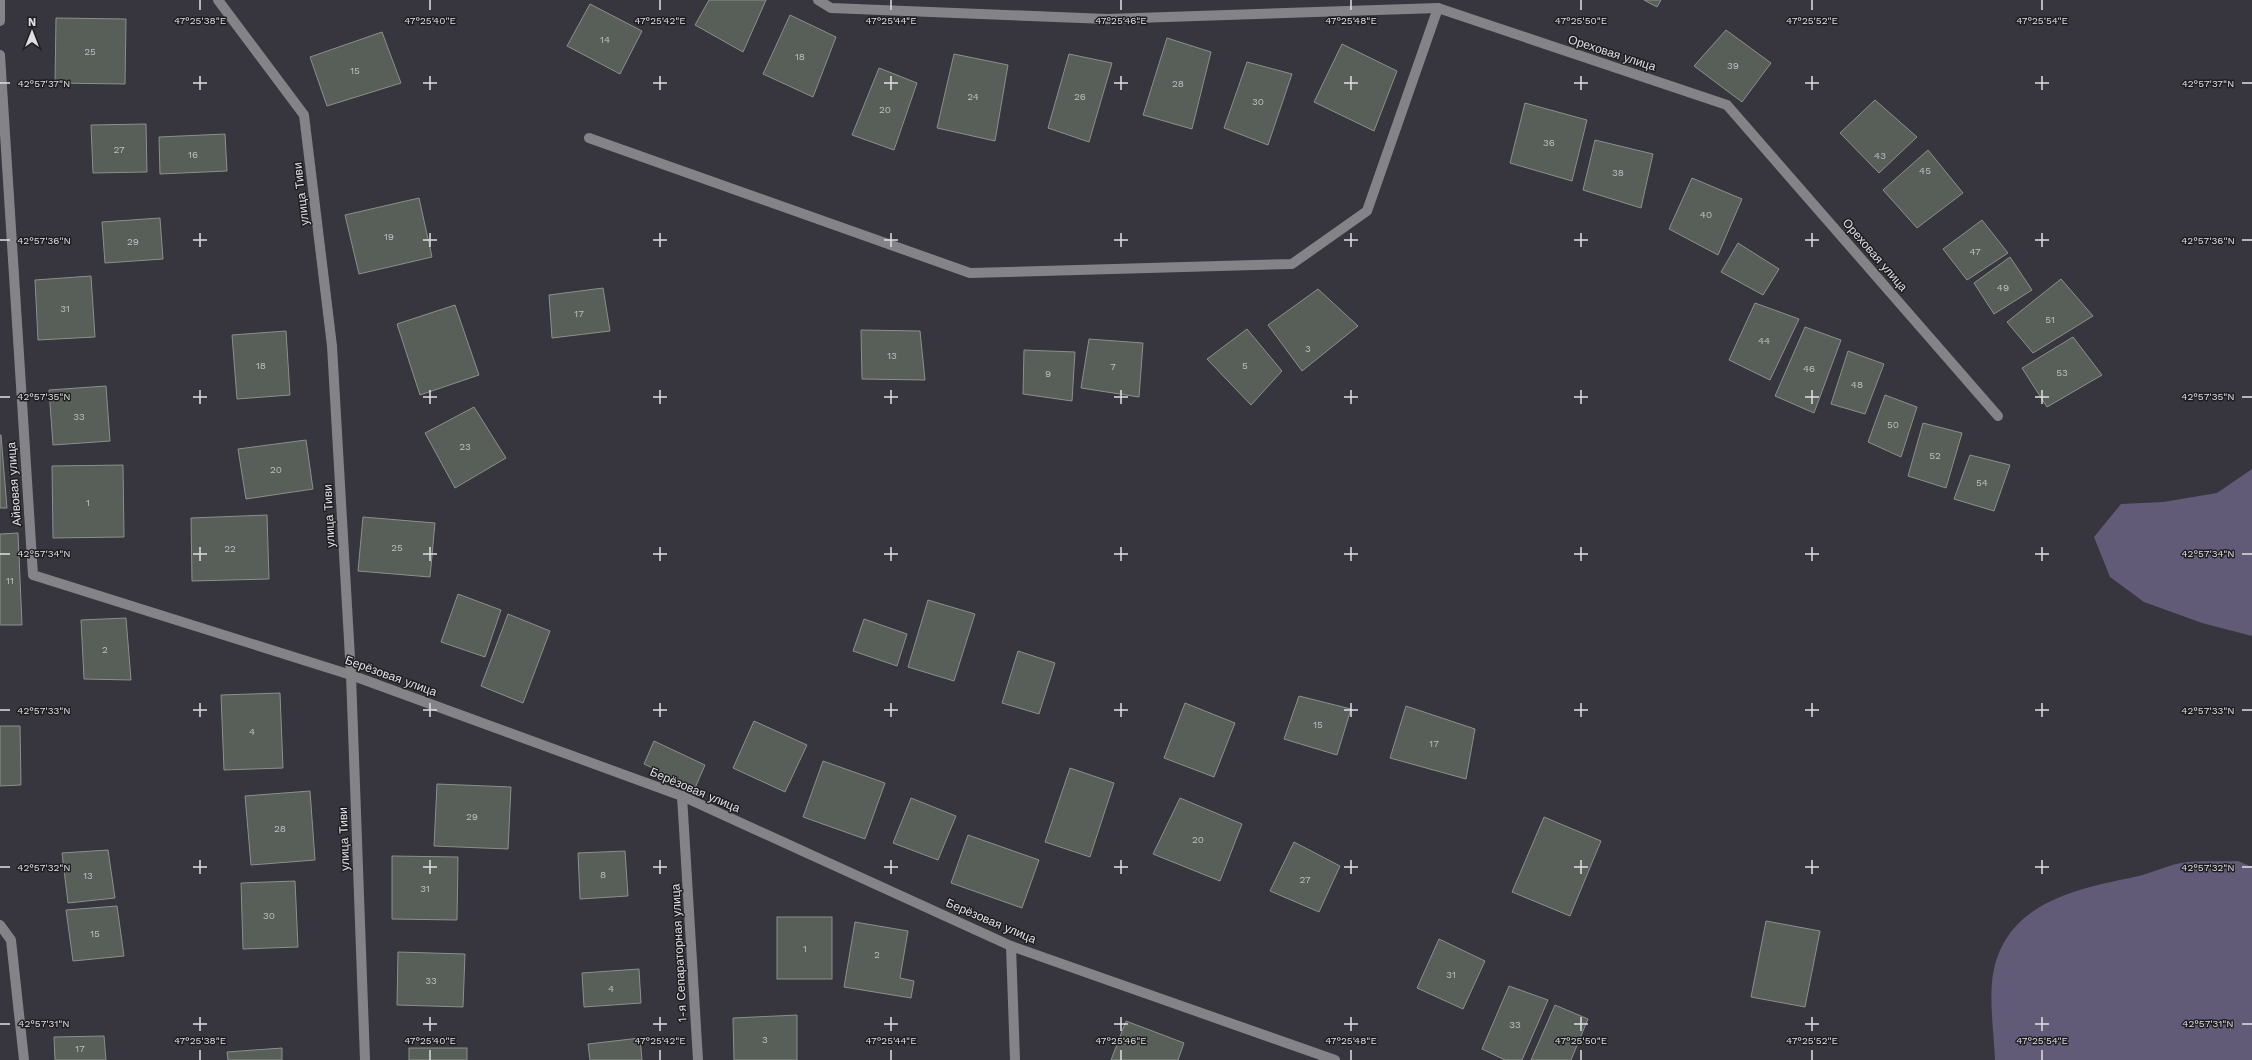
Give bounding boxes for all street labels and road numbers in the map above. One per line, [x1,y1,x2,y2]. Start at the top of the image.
street label: Ореховая улица [1566,32,1658,74]
street label: улица Тиви [290,162,312,226]
street label: Ореховая улица [1840,216,1910,294]
street label: Айвовая улица [4,441,24,526]
street label: улица Тиви [320,484,338,548]
street label: Берёзовая улица [343,653,439,699]
street label: Берёзовая улица [648,765,742,815]
street label: улица Тиви [336,807,352,871]
street label: 1-я Сепараторная улица [668,883,690,1023]
street label: Берёзовая улица [944,896,1038,946]

